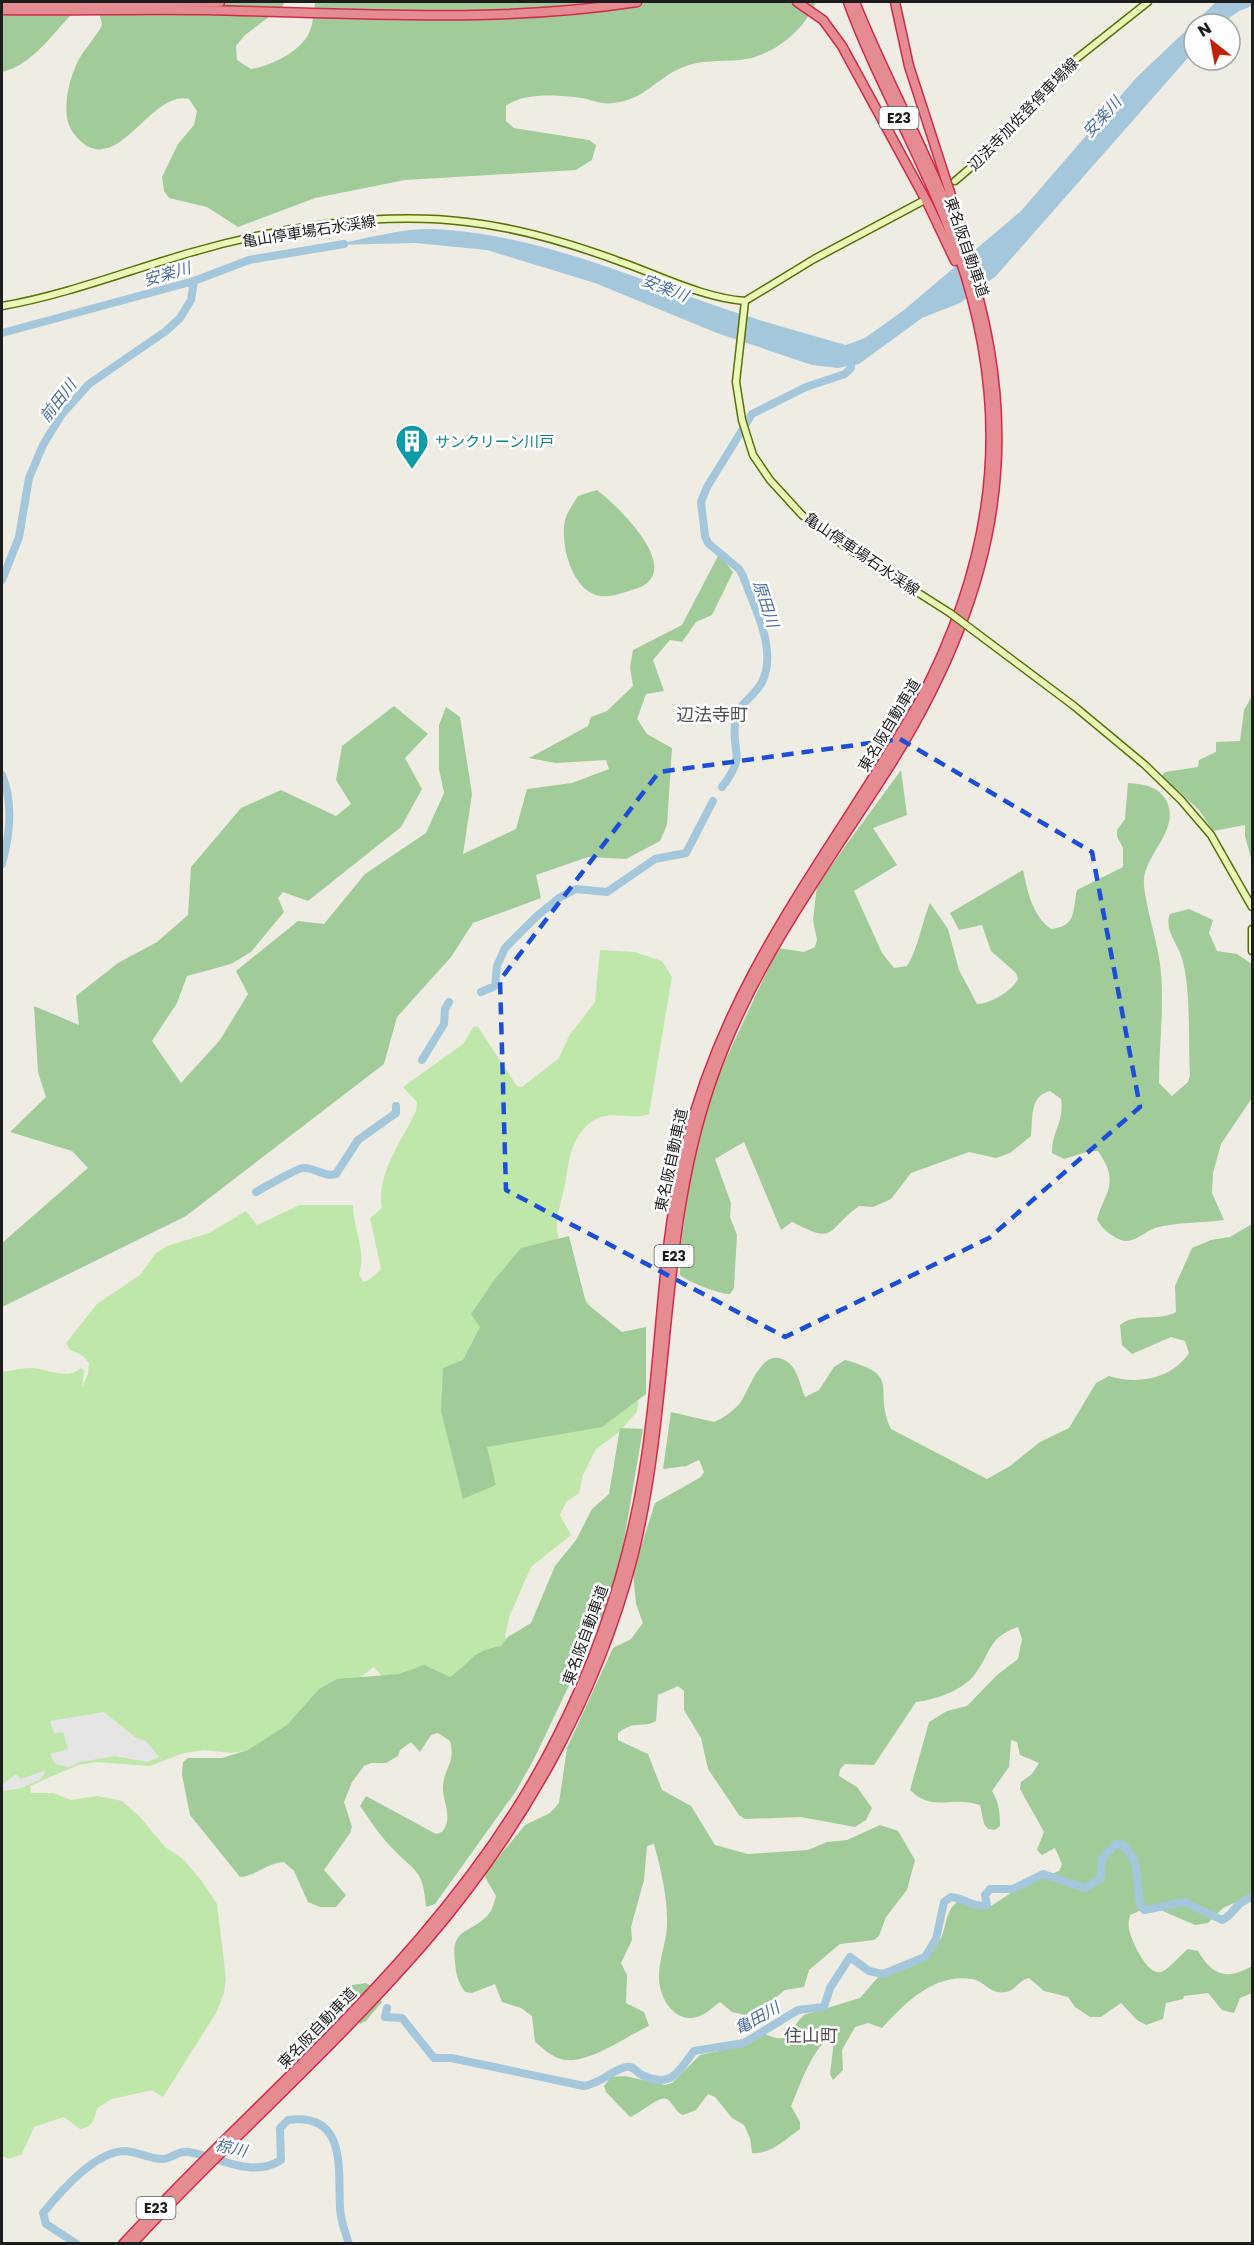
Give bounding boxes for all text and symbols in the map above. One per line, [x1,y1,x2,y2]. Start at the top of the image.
north arrow [1182,12,1242,72]
text: N [1193,17,1216,43]
street label: 辺法寺加佐登停車場線 [963,53,1083,175]
water label: 安楽川 [1077,90,1128,143]
road number: E23 [880,107,918,129]
street label: 東名阪自動車道 [940,194,994,300]
street label: 亀山停車場石水渓線 [241,210,377,252]
water label: 安楽川 [141,256,195,292]
water label: 安楽川 [638,269,693,308]
water label: 前田川 [34,373,83,427]
building icon: サンクリーン川戸 [394,423,430,470]
place label: サンクリーン川戸 [435,431,554,452]
street label: 亀山停車場石水渓線 [800,508,924,600]
water label: 原田川 [748,578,785,632]
street label: 東名阪自動車道 [853,675,925,775]
district label: 辺法寺町 [676,702,748,727]
street label: 東名阪自動車道 [650,1106,692,1214]
road number: E23 [654,1245,694,1267]
street label: 東名阪自動車道 [557,1582,613,1688]
street label: 東名阪自動車道 [273,1983,361,2073]
water label: 亀田川 [730,1995,785,2040]
district label: 住山町 [784,2023,838,2048]
water label: 椋川 [213,2133,251,2163]
road number: E23 [136,2197,176,2219]

